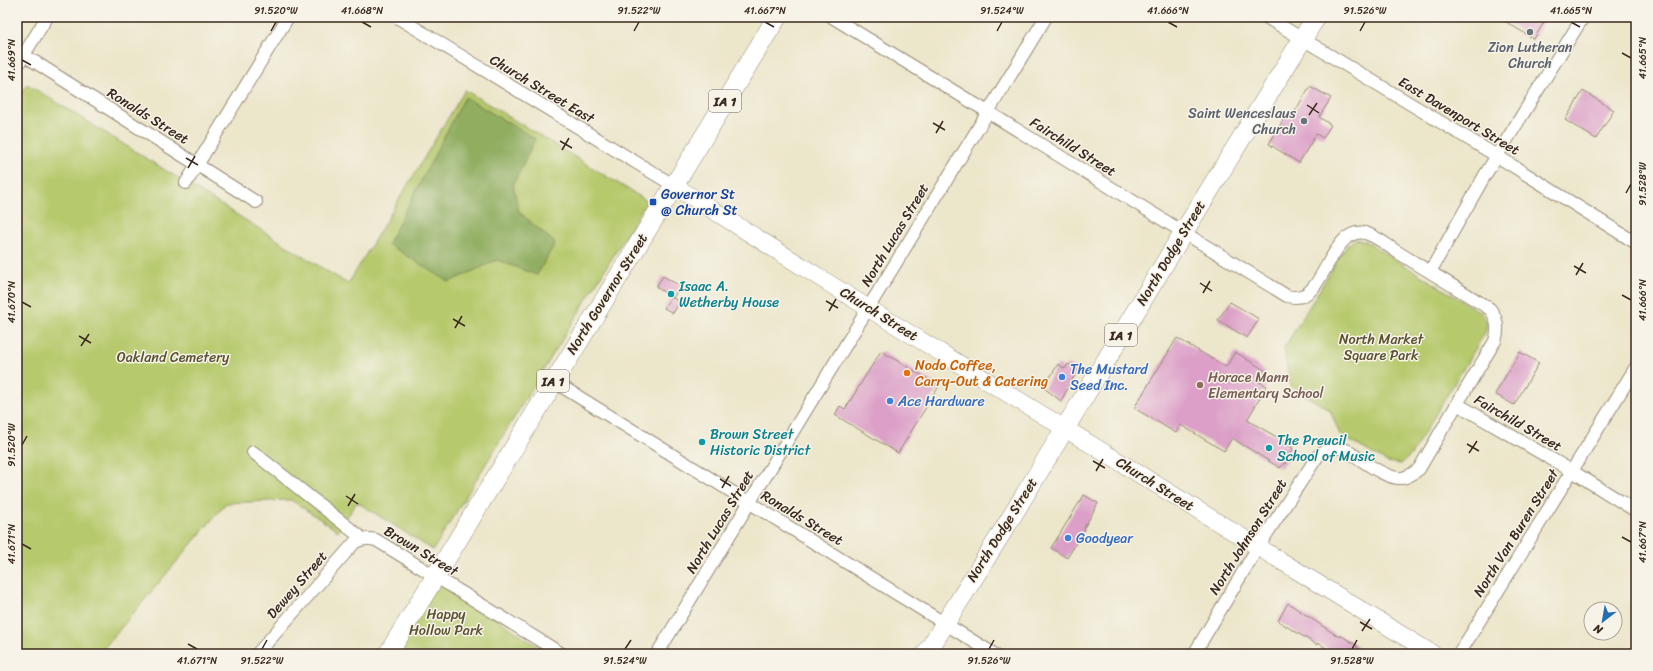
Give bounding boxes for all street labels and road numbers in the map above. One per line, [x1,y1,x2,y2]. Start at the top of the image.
street label: Church Street East [485,48,601,131]
street label: East Davenport Street [1393,70,1525,162]
street label: Ronalds Street [102,81,194,151]
road number: IA 1 [709,90,741,112]
street label: Fairchild Street [1025,110,1121,184]
street label: North Lucas Street [854,178,936,292]
street label: North Dodge Street [1130,195,1212,311]
street label: North Governor Street [559,228,655,360]
street label: Church Street [835,280,923,348]
road number: IA 1 [1105,324,1137,346]
road number: IA 1 [537,370,569,392]
street label: Fairchild Street [1469,388,1567,458]
street label: Church Street [1111,450,1199,518]
street label: North Van Buren Street [1466,463,1566,602]
street label: North Lucas Street [679,465,761,579]
street label: North Dodge Street [960,473,1044,587]
street label: North Johnson Street [1202,474,1294,600]
street label: Ronalds Street [756,483,848,553]
street label: Brown Street [379,519,464,584]
street label: Dewey Street [260,545,334,625]

